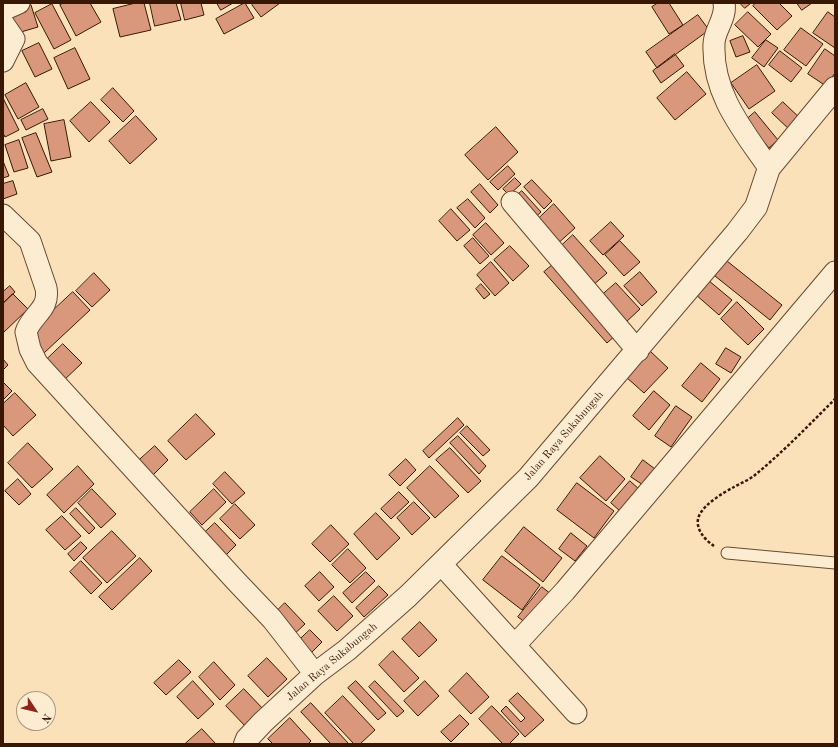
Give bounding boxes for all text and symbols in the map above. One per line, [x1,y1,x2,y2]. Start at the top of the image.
street label: Jalan Raya Sukabungah [521,388,607,484]
street label: Jalan Raya Sukabungah [284,620,380,704]
north arrow [16,691,56,731]
text: N [39,711,52,724]

